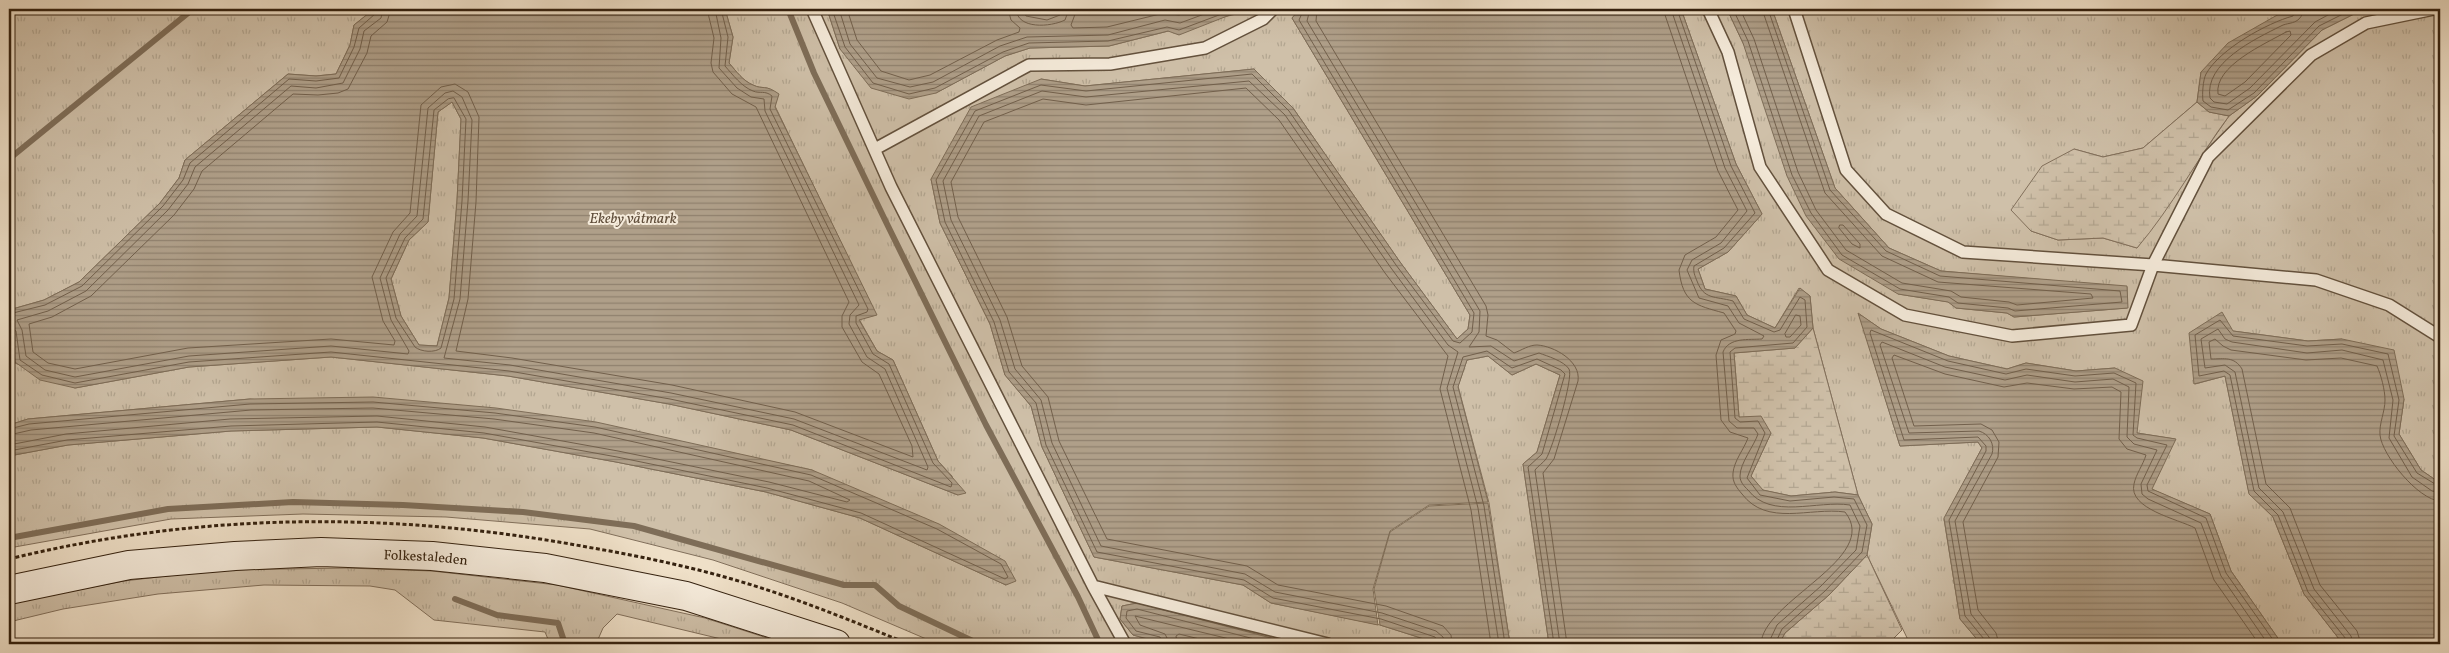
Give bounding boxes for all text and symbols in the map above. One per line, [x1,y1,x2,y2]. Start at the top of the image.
water label: Ekeby våtmark [589,209,677,230]
street label: Folkestaleden [383,546,469,571]

